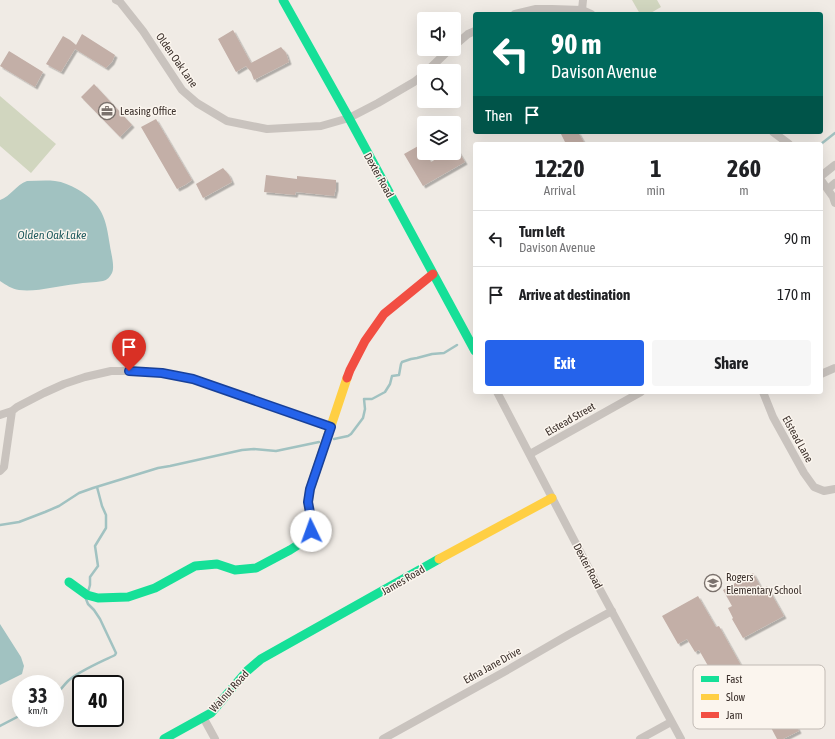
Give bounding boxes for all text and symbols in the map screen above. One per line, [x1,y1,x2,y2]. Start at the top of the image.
map controls [417,12,461,160]
button: sound [417,12,461,56]
icon: left [485,28,537,80]
text: 90 m [551,28,601,60]
street label: Olden Oak Lane [154,30,200,90]
text: Davison Avenue [551,61,657,82]
button: search [417,64,461,108]
office icon: Leasing Office [97,101,117,121]
icon: arrive [521,104,543,126]
place label: Leasing Office [120,105,176,117]
text: Then [485,107,513,124]
button: layers [417,116,461,160]
street label: Dexter Road [362,151,396,199]
text: 12:20 [535,155,584,182]
text: 1 [650,155,661,182]
text: 260 [727,155,761,182]
text: Arrival [544,183,576,198]
text: min [646,183,665,198]
text: m [739,183,749,198]
text: Turn left [519,223,565,240]
water label: Olden Oak Lake [18,228,87,242]
icon: left [485,228,507,250]
text: 90 m [784,230,811,247]
text: Davison Avenue [519,240,595,255]
icon: arrive [485,284,507,306]
text: Arrive at destination [519,286,630,303]
text: 170 m [777,286,811,303]
pin [112,330,146,371]
icon: arrive [118,336,140,358]
button: Exit [485,340,644,386]
button: Share [652,340,811,386]
street label: Elstead Street [543,400,597,438]
street label: Elstead Lane [780,414,816,464]
position arrow [290,510,332,552]
street label: Dexter Road [571,541,605,591]
street label: James Road [379,563,427,597]
place label: Rogers Elementary School [726,571,802,596]
school or university icon: Rogers Elementary School [703,573,723,593]
street label: Edna Jane Drive [461,644,523,686]
legend [693,665,825,729]
street label: Walnut Road [207,668,251,714]
text: Fast [726,673,742,685]
speed limit sign: 40 [72,675,124,727]
text: 33 [29,684,47,707]
text: Slow [726,691,745,703]
text: km/h [28,705,48,716]
text: Jam [726,709,743,721]

